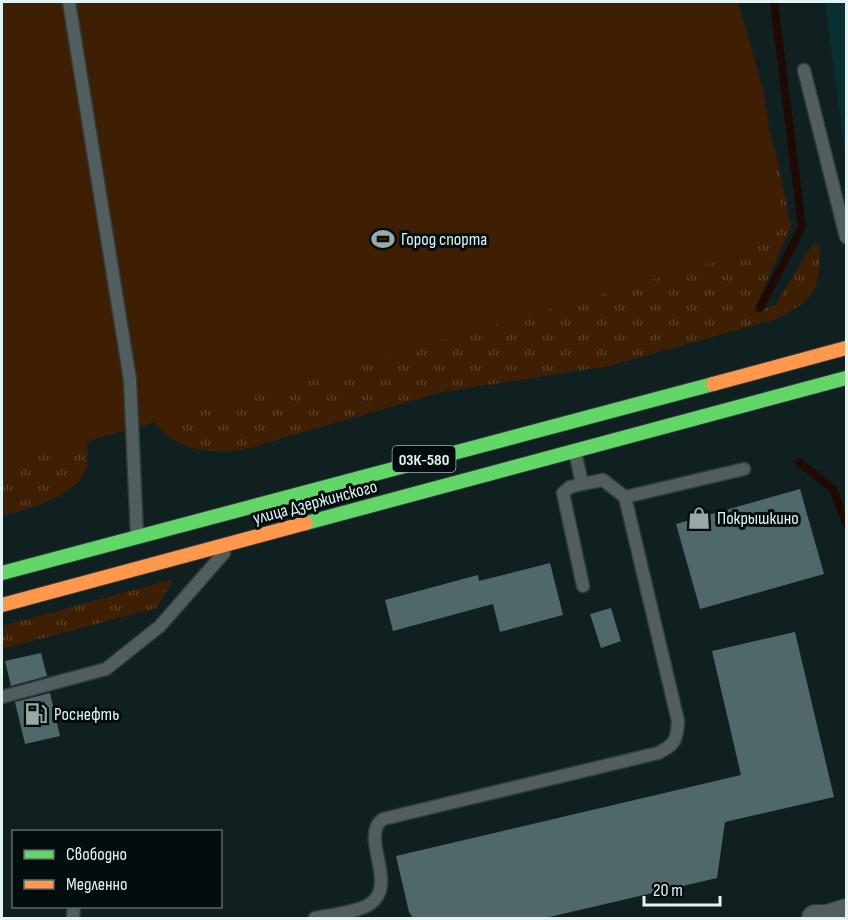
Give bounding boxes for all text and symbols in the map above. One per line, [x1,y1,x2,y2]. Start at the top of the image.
sports icon: Город спорта [370,226,396,252]
place label: Город спорта [401,229,487,250]
road number: 03К-580 [392,446,456,472]
street label: улица Дзержинского [251,476,380,529]
shop icon: Покрышкино [686,505,712,531]
place label: Покрышкино [717,508,799,529]
fuel station icon: Роснефть [23,701,49,727]
place label: Роснефть [54,704,119,725]
legend [12,830,222,908]
text: Свободно [66,844,127,865]
scale bar [644,869,720,907]
text: Медленно [66,874,128,895]
text: 20 m [653,880,683,901]

